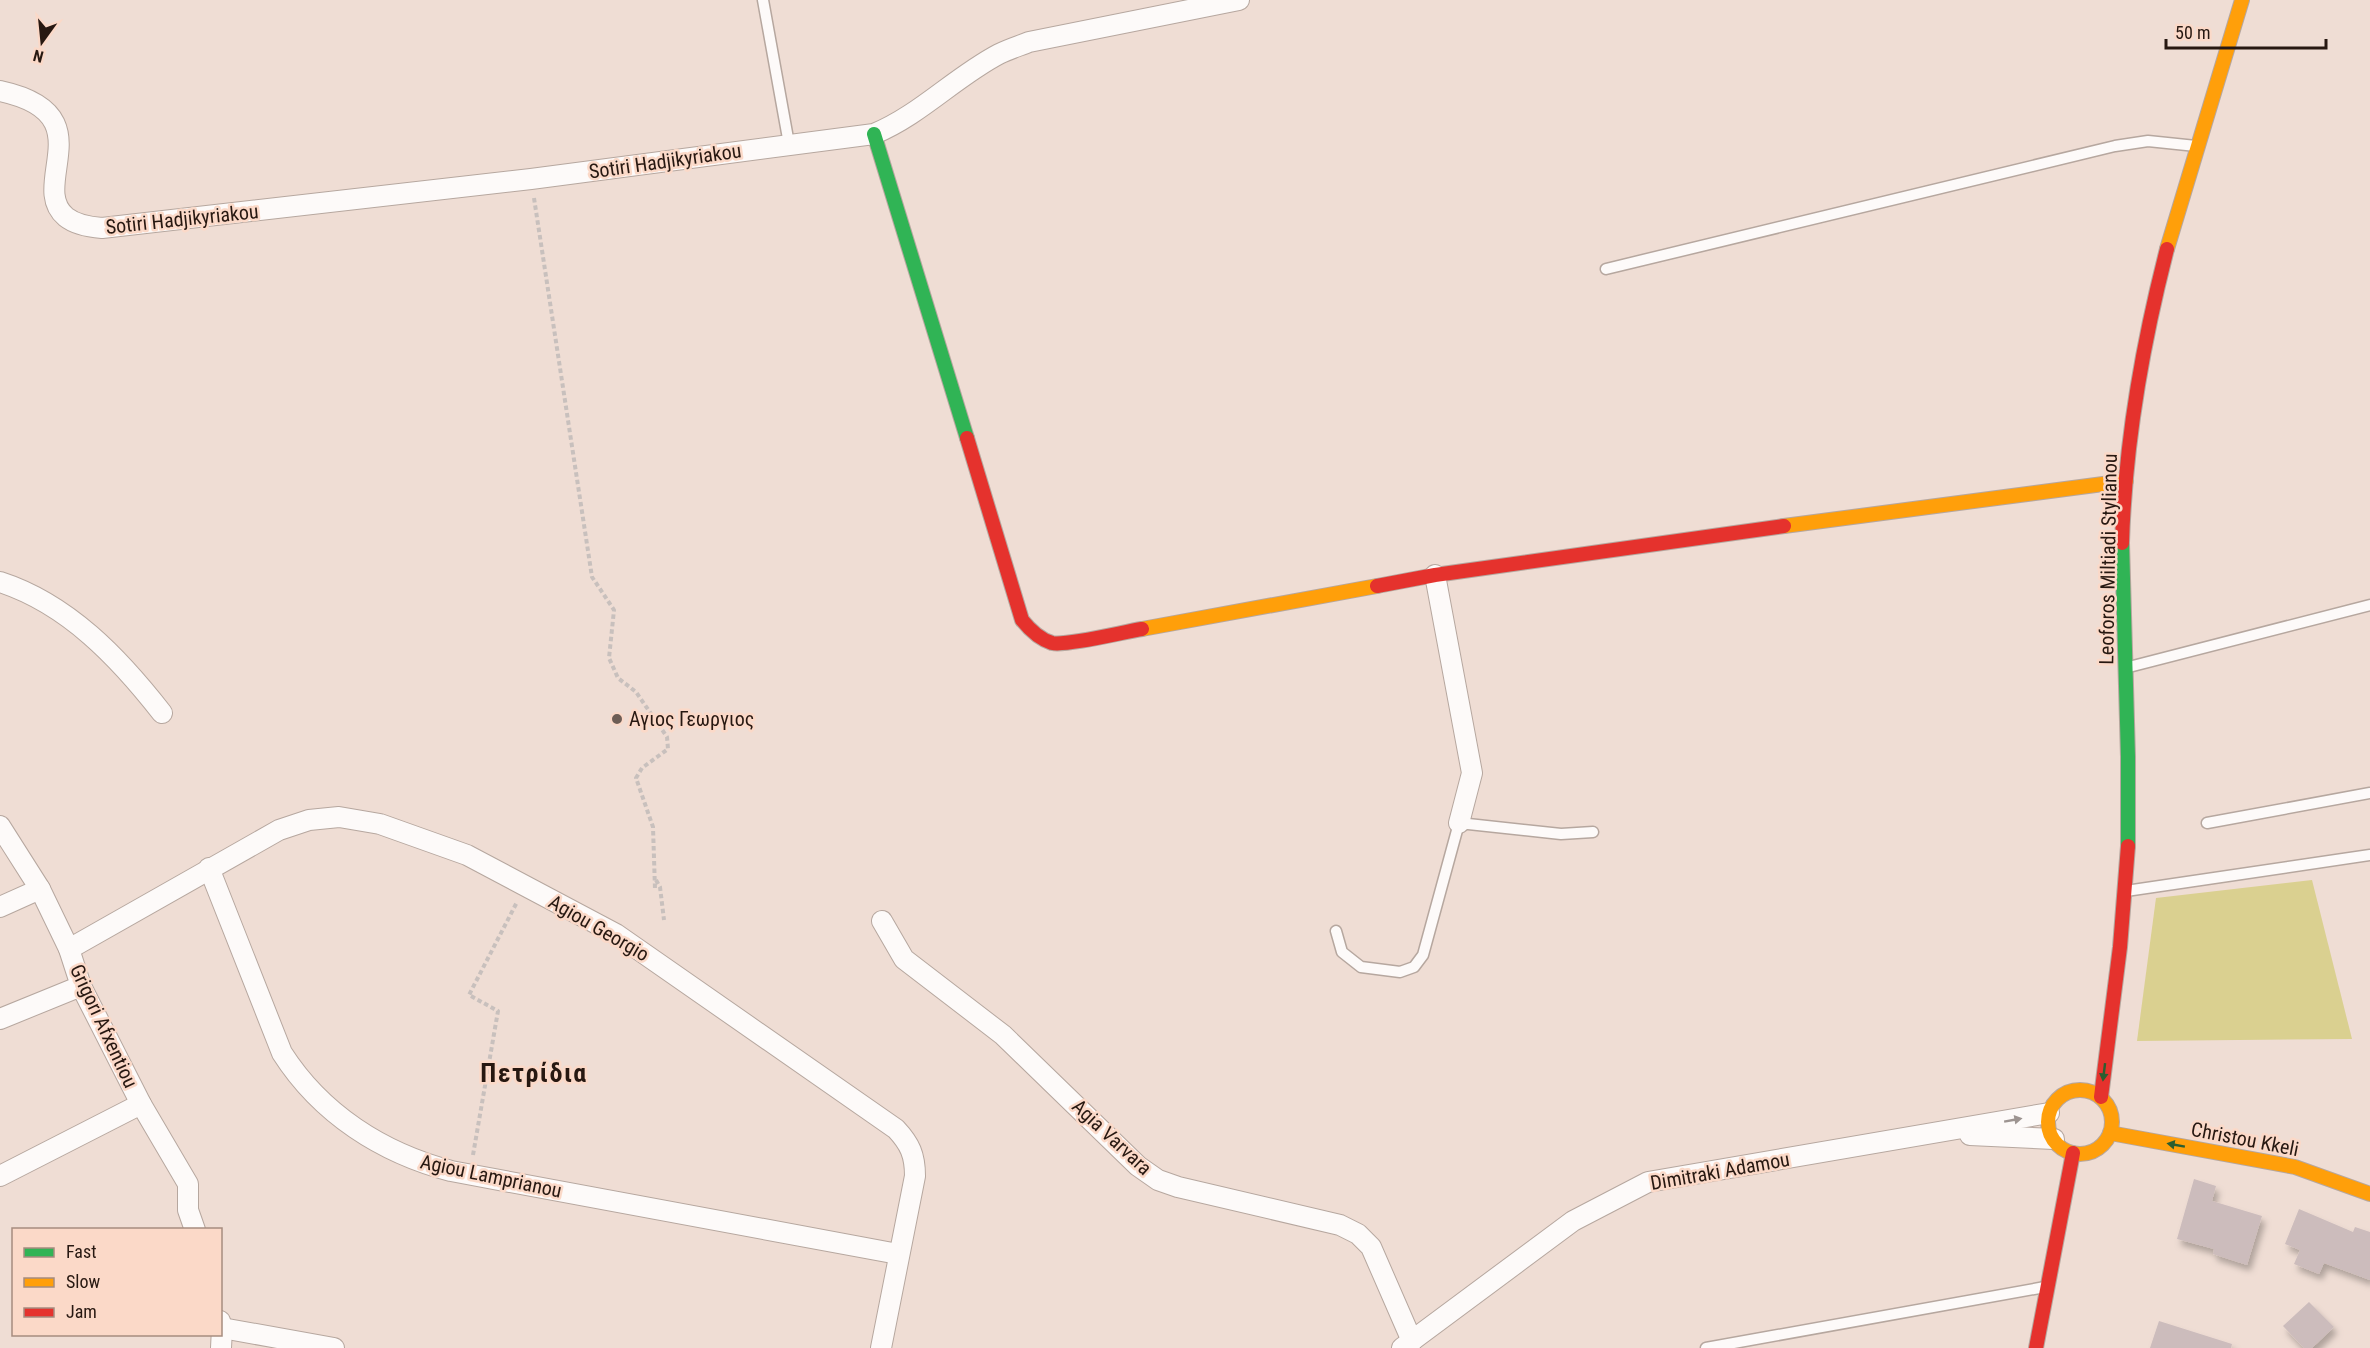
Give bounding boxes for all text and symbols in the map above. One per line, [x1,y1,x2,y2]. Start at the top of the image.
north arrow [12,12,72,72]
scale bar [2166,12,2326,50]
text: 50 m [2175,22,2210,43]
text: N [31,46,45,66]
street label: Sotiri Hadjikyriakou [587,138,743,184]
street label: Sotiri Hadjikyriakou [104,199,260,239]
street label: Leoforos Miltiadi Stylianou [2094,453,2122,665]
place label: Αγιος Γεωργιος [629,707,754,731]
marker: Αγιος Γεωργιος [610,712,624,726]
street label: Agiou Georgio [545,890,653,966]
street label: Grigori Afxentiou [65,960,143,1092]
district label: Πετρίδια [480,1058,588,1088]
one-way arrow [2099,1063,2109,1082]
street label: Agia Varvara [1067,1094,1157,1180]
one-way arrow [2003,1115,2022,1124]
street label: Christou Kkeli [2189,1117,2301,1161]
one-way arrow [2166,1140,2185,1149]
street label: Dimitraki Adamou [1649,1147,1791,1195]
street label: Agiou Lamprianou [418,1149,564,1203]
legend [12,1228,222,1336]
text: Fast [66,1241,97,1262]
text: Slow [66,1271,101,1292]
text: Jam [66,1301,97,1322]

